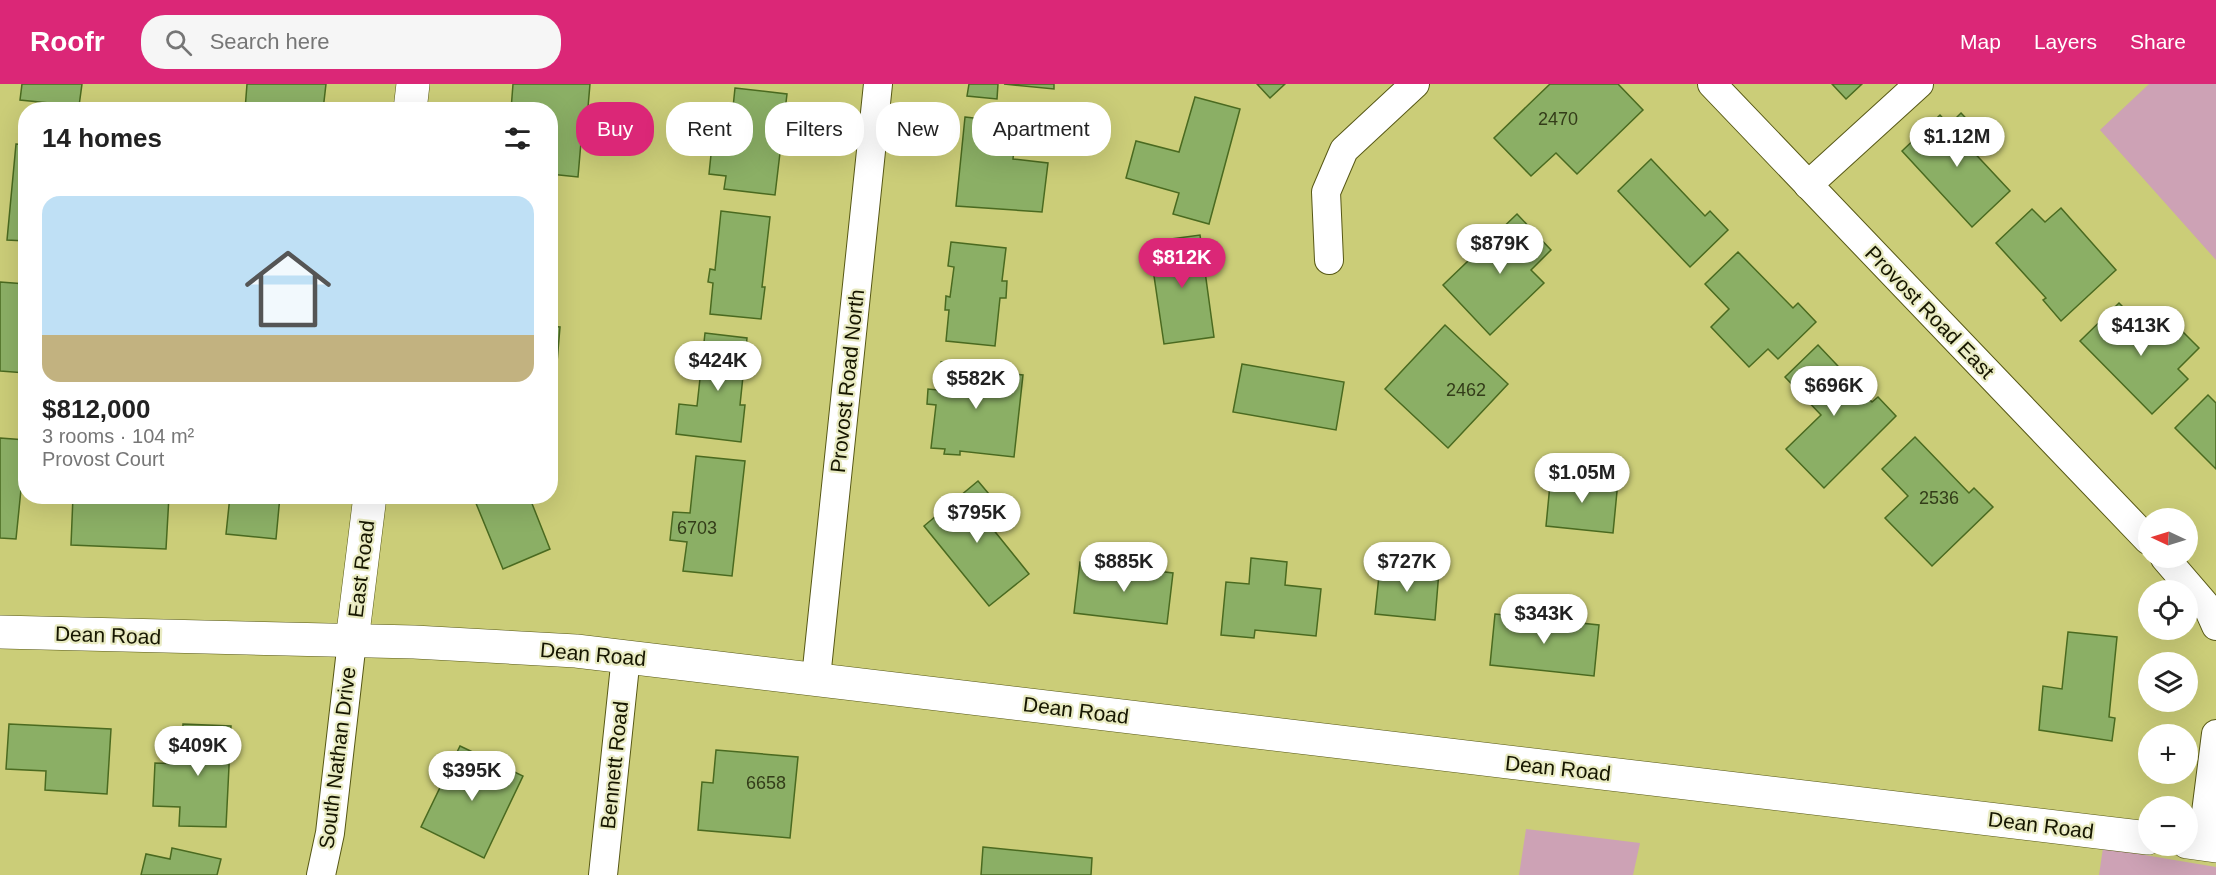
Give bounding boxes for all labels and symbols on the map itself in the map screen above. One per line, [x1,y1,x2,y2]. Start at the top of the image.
house number: 2470 [1538,109,1578,129]
pin: $1.12M [1908,117,2006,168]
pin: $879K [1458,224,1542,275]
pin: $812K [1140,238,1224,289]
street label: Provost Road East [1861,241,1999,383]
street label: Provost Road North [826,288,868,474]
pin: $413K [2099,306,2183,357]
pin: $424K [676,341,760,392]
pin: $582K [934,359,1018,410]
pin: $696K [1792,366,1876,417]
house number: 2462 [1446,380,1486,400]
pin: $1.05M [1533,453,1631,504]
house number: 2536 [1919,488,1959,508]
pin: $795K [935,493,1019,544]
north arrow [2138,508,2198,568]
house number: 6703 [677,518,717,538]
street label: East Road [344,519,378,619]
pin: $885K [1082,542,1166,593]
pin: $727K [1365,542,1449,593]
pin: $343K [1502,594,1586,645]
street label: Dean Road [55,622,161,648]
street label: Dean Road [539,638,647,670]
street label: South Nathan Drive [314,666,360,850]
street label: Dean Road [1022,692,1130,728]
street label: Bennett Road [596,700,632,830]
pin: $409K [156,726,240,777]
pin: $395K [430,751,514,802]
street label: Dean Road [1504,751,1612,785]
house number: 6658 [746,773,786,793]
street label: Dean Road [1987,807,2095,843]

